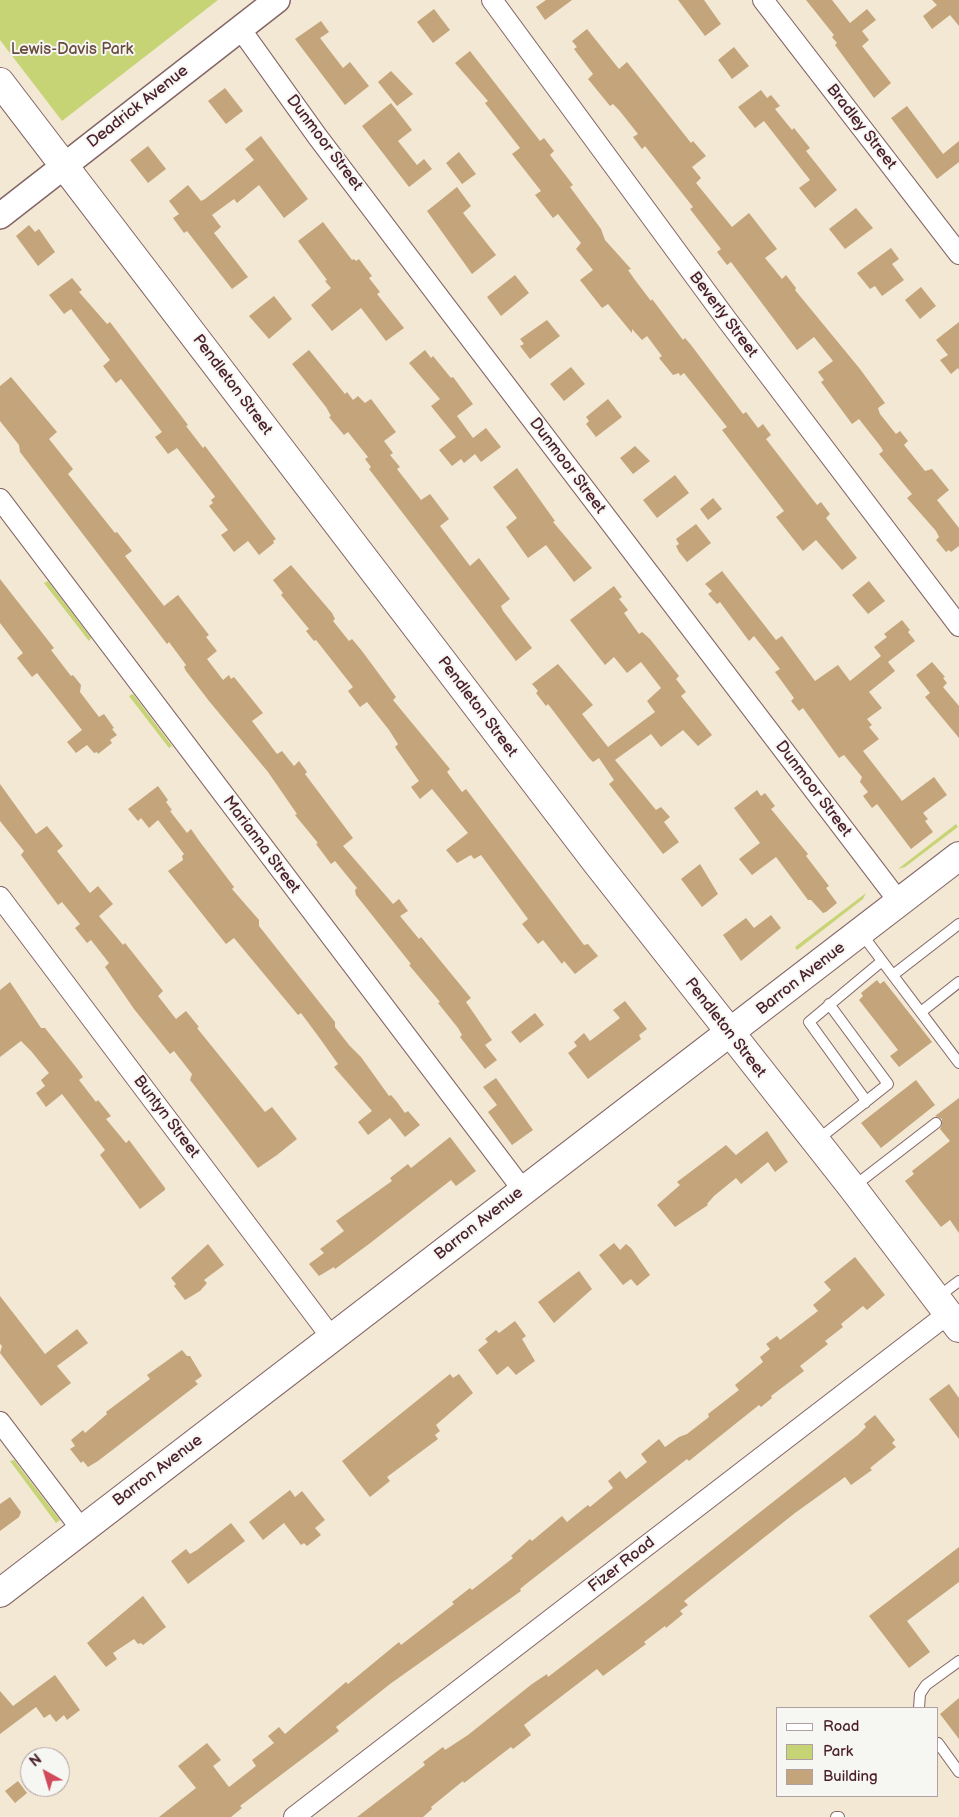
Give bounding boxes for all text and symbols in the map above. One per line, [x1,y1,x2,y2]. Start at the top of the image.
park label: Lewis-Davis Park [11,40,133,60]
street label: Deadrick Avenue [84,62,192,152]
street label: Bradley Street [822,81,900,173]
street label: Dunmoor Street [282,91,366,195]
street label: Beverly Street [685,268,761,362]
street label: Pendleton Street [188,331,276,439]
street label: Dunmoor Street [525,414,609,518]
street label: Pendleton Street [433,653,521,761]
street label: Dunmoor Street [771,737,855,841]
street label: Marianna Street [218,793,304,897]
street label: Barron Avenue [753,938,849,1020]
street label: Pendleton Street [680,974,770,1082]
street label: Buntyn Street [129,1072,203,1162]
street label: Barron Avenue [431,1183,527,1265]
street label: Barron Avenue [109,1431,207,1511]
street label: Fizer Road [585,1533,659,1597]
legend [776,1707,939,1797]
text: Road [823,1717,859,1736]
text: Park [823,1742,853,1761]
north arrow [20,1747,70,1797]
text: N [26,1751,45,1771]
text: Building [823,1767,878,1786]

